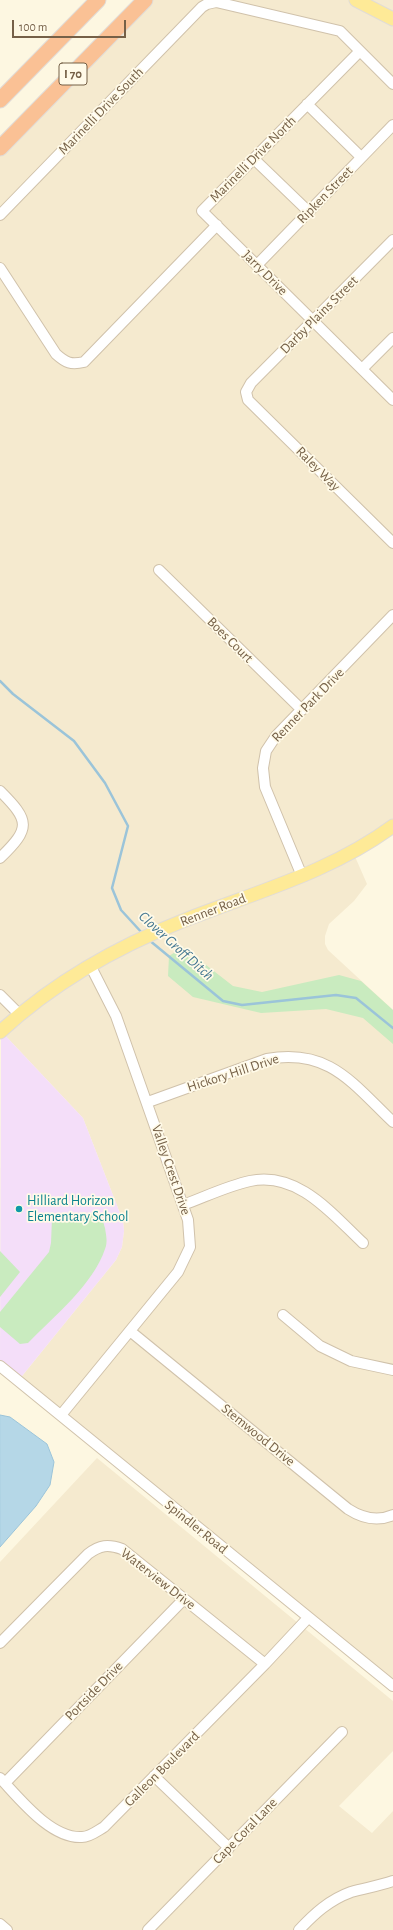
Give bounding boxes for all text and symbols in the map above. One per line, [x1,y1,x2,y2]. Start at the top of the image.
scale bar [14,12,128,38]
text: 100 m [19,21,47,33]
road number: I 70 [59,63,87,85]
street label: Marinelli Drive South [55,64,147,158]
street label: Marinelli Drive North [206,112,300,206]
street label: Ripken Street [293,163,357,227]
street label: Jarry Drive [239,247,291,299]
street label: Darby Plains Street [276,272,362,358]
street label: Raley Way [292,443,344,495]
street label: Boes Court [204,614,256,666]
street label: Renner Park Drive [268,664,348,746]
street label: Renner Road [178,890,248,930]
water label: Clover Groff Ditch [135,908,217,984]
street label: Hickory Hill Drive [185,1050,281,1096]
street label: Valley Crest Drive [148,1123,194,1217]
place label: Hilliard Horizon Elementary School [27,1193,128,1226]
marker: Hilliard Horizon Elementary School [14,1204,24,1214]
street label: Stemwood Drive [218,1400,298,1470]
street label: Spindler Road [161,1496,231,1558]
street label: Waterview Drive [117,1545,199,1613]
street label: Portside Drive [62,1658,126,1724]
street label: Galleon Boulevard [121,1728,203,1810]
street label: Cape Coral Lane [209,1794,281,1868]

